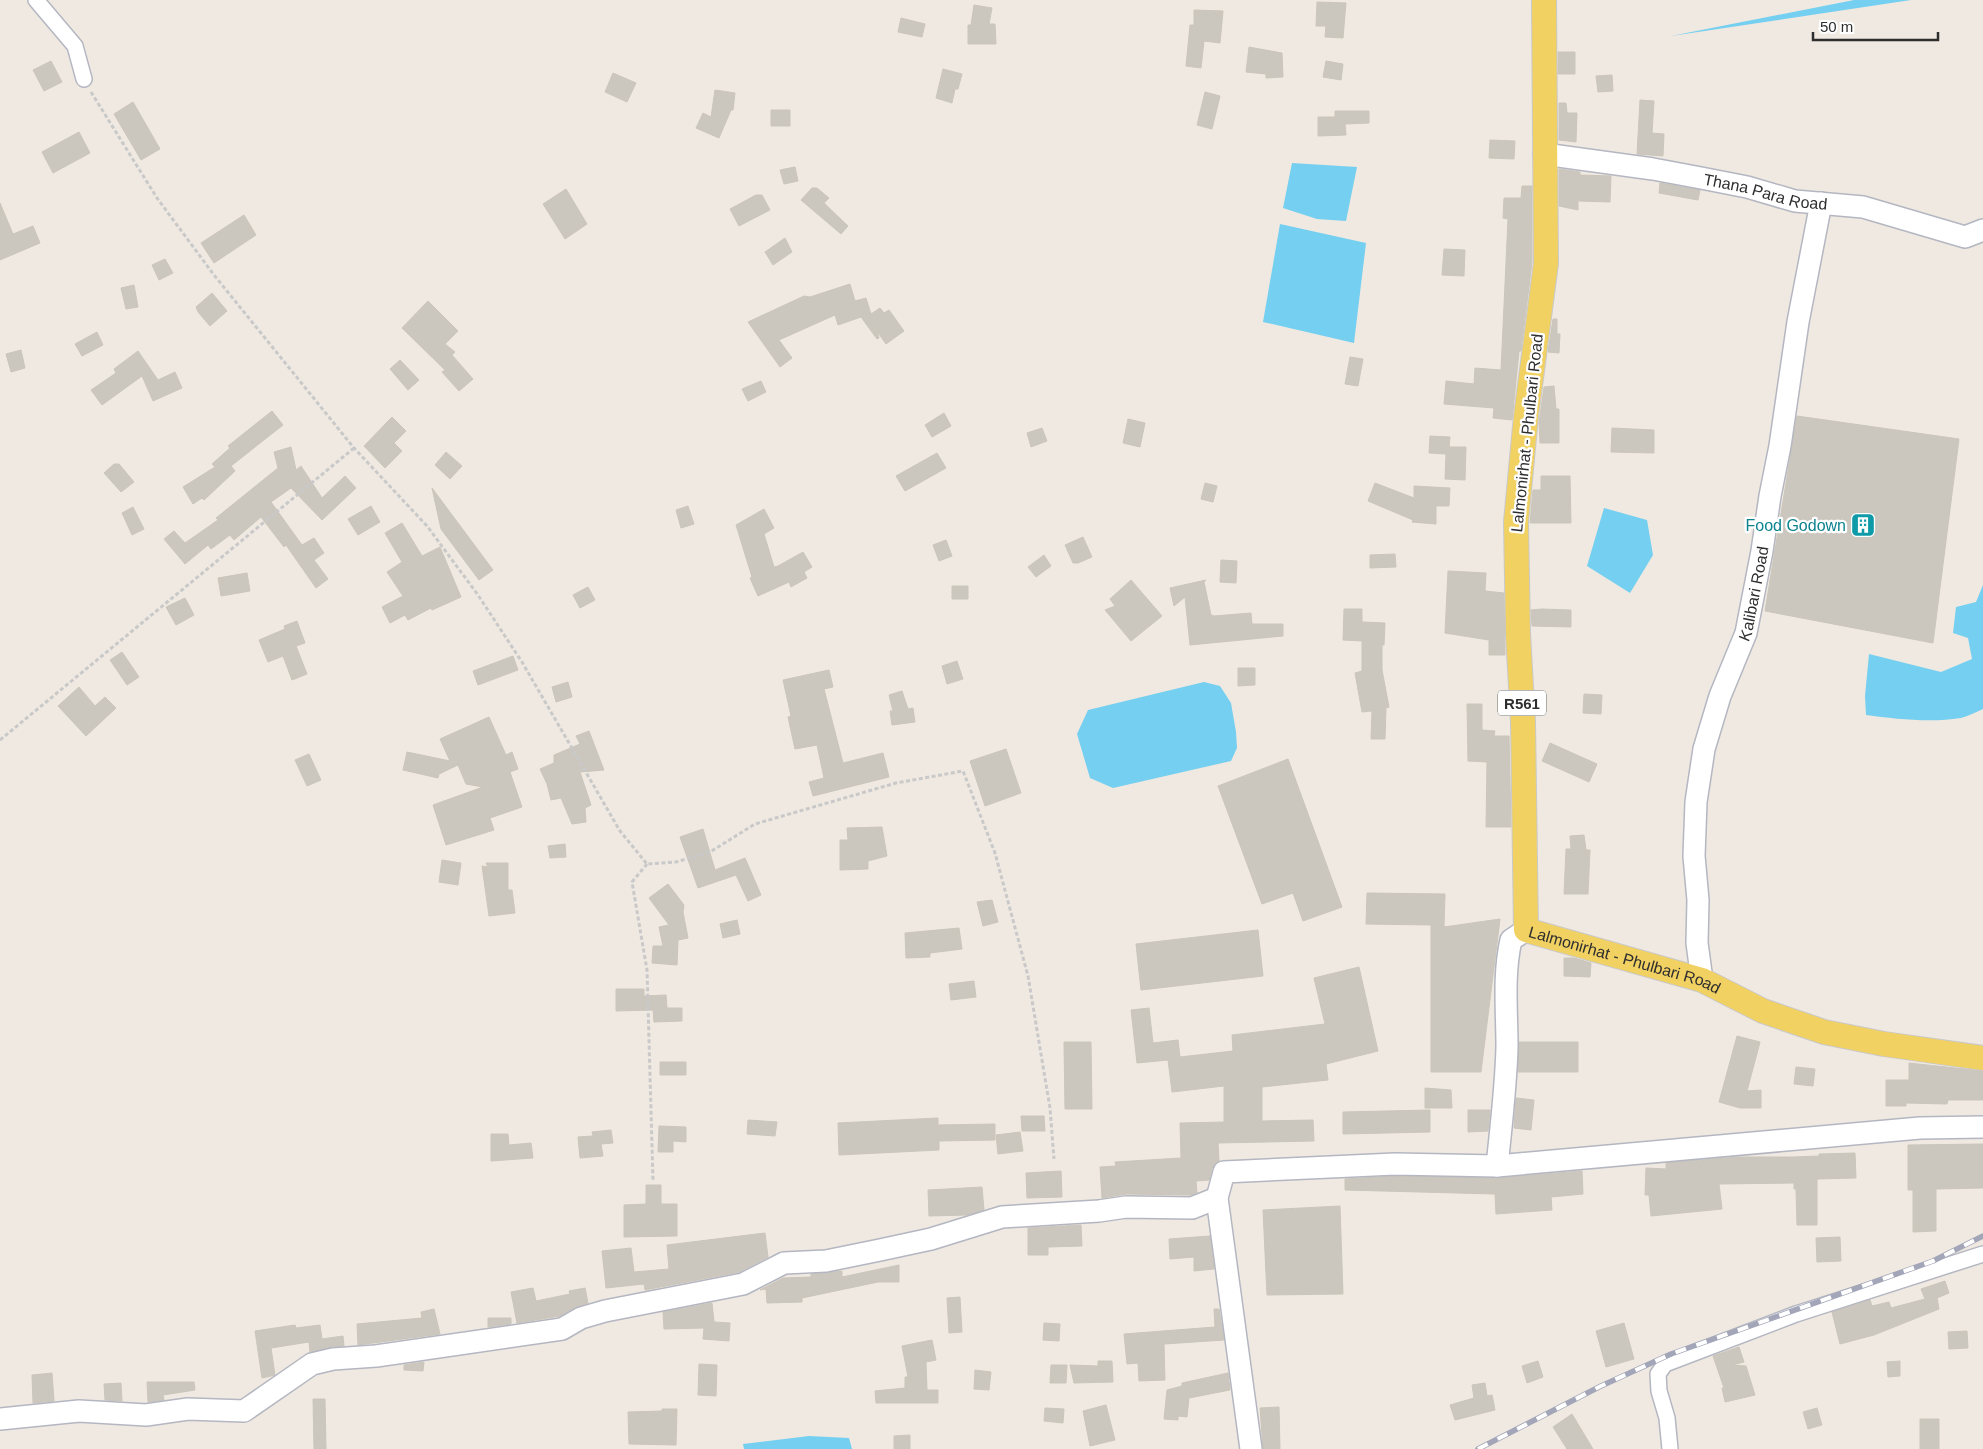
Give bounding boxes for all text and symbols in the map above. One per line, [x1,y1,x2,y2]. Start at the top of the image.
scale bar [1813,10,1938,42]
text: 50 m [1820,18,1853,35]
street label: Thana Para Road [1702,170,1828,212]
street label: Lalmonirhat - Phulbari Road [1508,333,1546,533]
building icon: Food Godown [1850,512,1876,538]
place label: Food Godown [1745,517,1846,534]
street label: Kalibari Road [1735,545,1771,643]
road number: R561 [1498,690,1546,716]
street label: Lalmonirhat - Phulbari Road [1527,923,1723,997]

